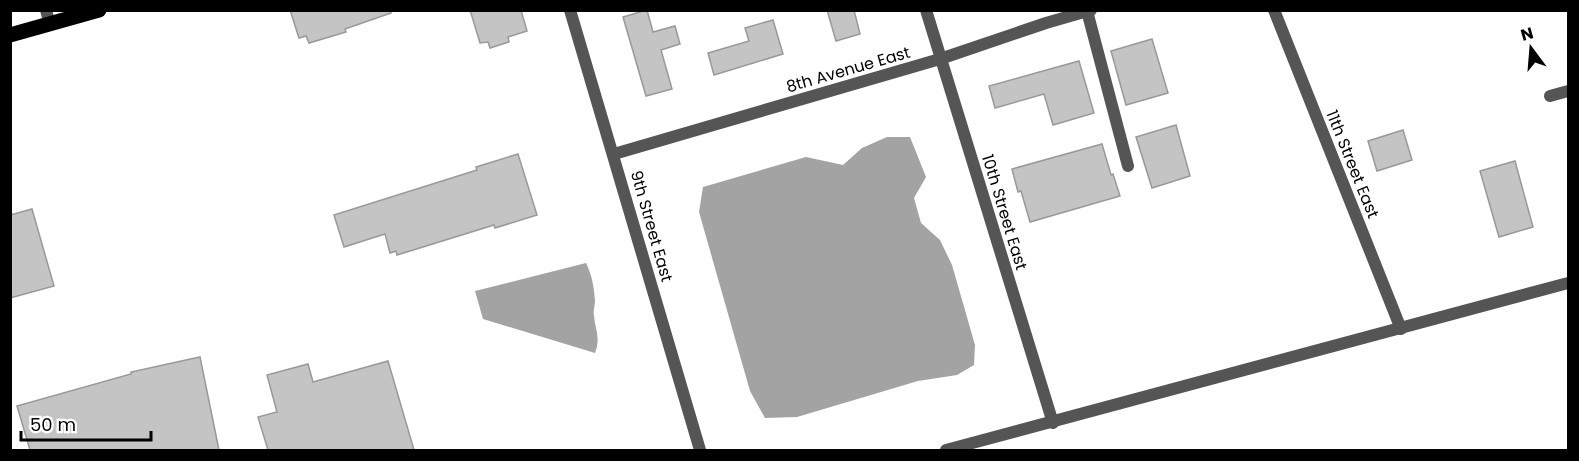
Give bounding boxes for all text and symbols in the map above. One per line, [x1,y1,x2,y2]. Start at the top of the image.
north arrow [1501,18,1561,78]
text: N [1518,21,1536,47]
street label: 8th Avenue East [783,41,913,98]
street label: 11th Street East [1320,107,1385,222]
street label: 10th Street East [976,151,1033,273]
street label: 9th Street East [625,168,678,285]
scale bar [21,404,152,442]
text: 50 m [30,412,76,437]

